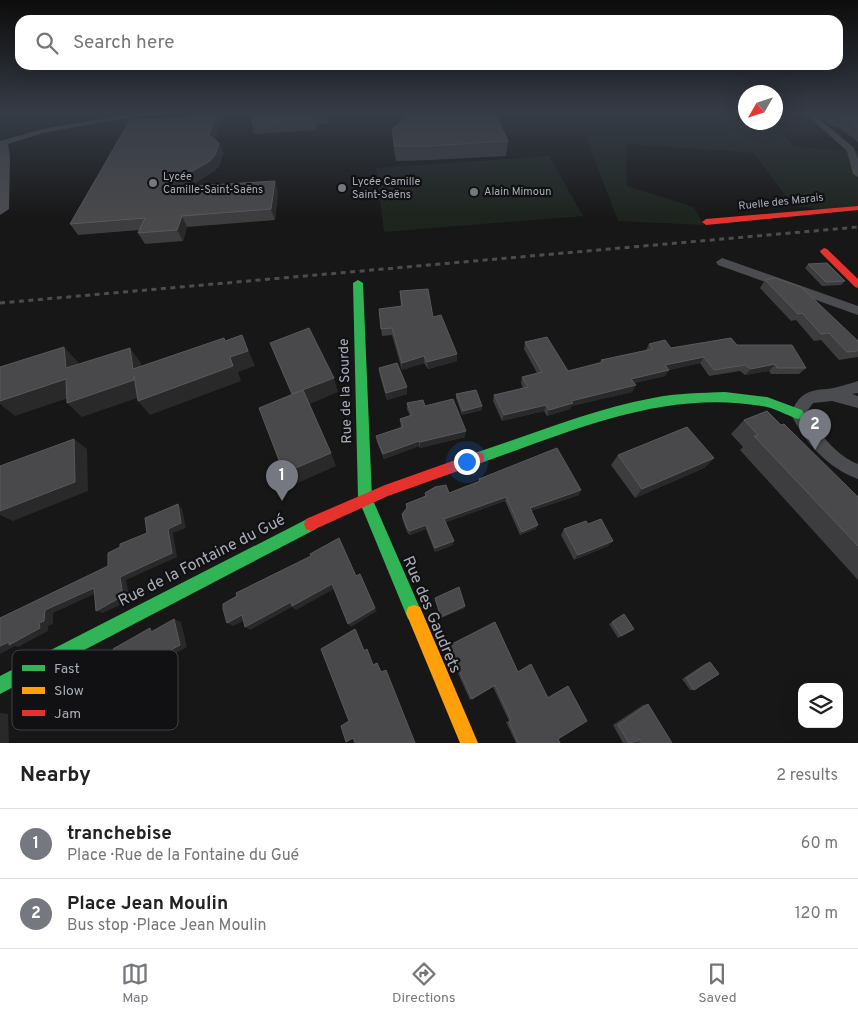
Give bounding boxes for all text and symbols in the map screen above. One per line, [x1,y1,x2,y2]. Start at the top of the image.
search box [15,15,843,70]
icon: search [33,29,61,57]
text: Search here [73,31,175,55]
north arrow [738,85,783,130]
place label: Lycée Camille-Saint-Saëns [163,170,263,197]
place label: Lycée Camille Saint-Saëns [352,175,420,202]
marker: Lycée Camille-Saint-Saëns [147,177,159,189]
marker: Lycée Camille Saint-Saëns [336,182,348,194]
place label: Alain Mimoun [484,185,551,199]
marker: Alain Mimoun [468,186,480,198]
street label: Ruelle des Marais [738,191,824,213]
street label: Rue de la Sourde [336,338,356,444]
pin: 2 [799,409,831,450]
your location [454,449,480,475]
pin: 1 [266,460,298,501]
street label: Rue de la Fontaine du Gué [115,510,289,612]
street label: Rue des Gaudrets [397,553,465,677]
legend [12,650,178,730]
text: Fast [54,661,80,678]
text: Slow [54,683,84,700]
map controls [798,683,843,728]
button: layers [798,683,843,728]
text: Jam [54,706,81,723]
text: Nearby [20,762,91,789]
text: 2 results [776,766,838,786]
text: tranchebise [67,822,172,846]
text: 1 [33,834,39,854]
text: 60 m [801,834,838,854]
text: Place · Rue de la Fontaine du Gué [67,846,299,866]
text: Place Jean Moulin [67,892,228,916]
text: 2 [31,904,41,924]
text: 120 m [795,904,838,924]
text: Bus stop · Place Jean Moulin [67,916,267,936]
tab: Map [121,960,149,1007]
tab: Directions [392,960,456,1007]
tab: Saved [698,960,737,1007]

